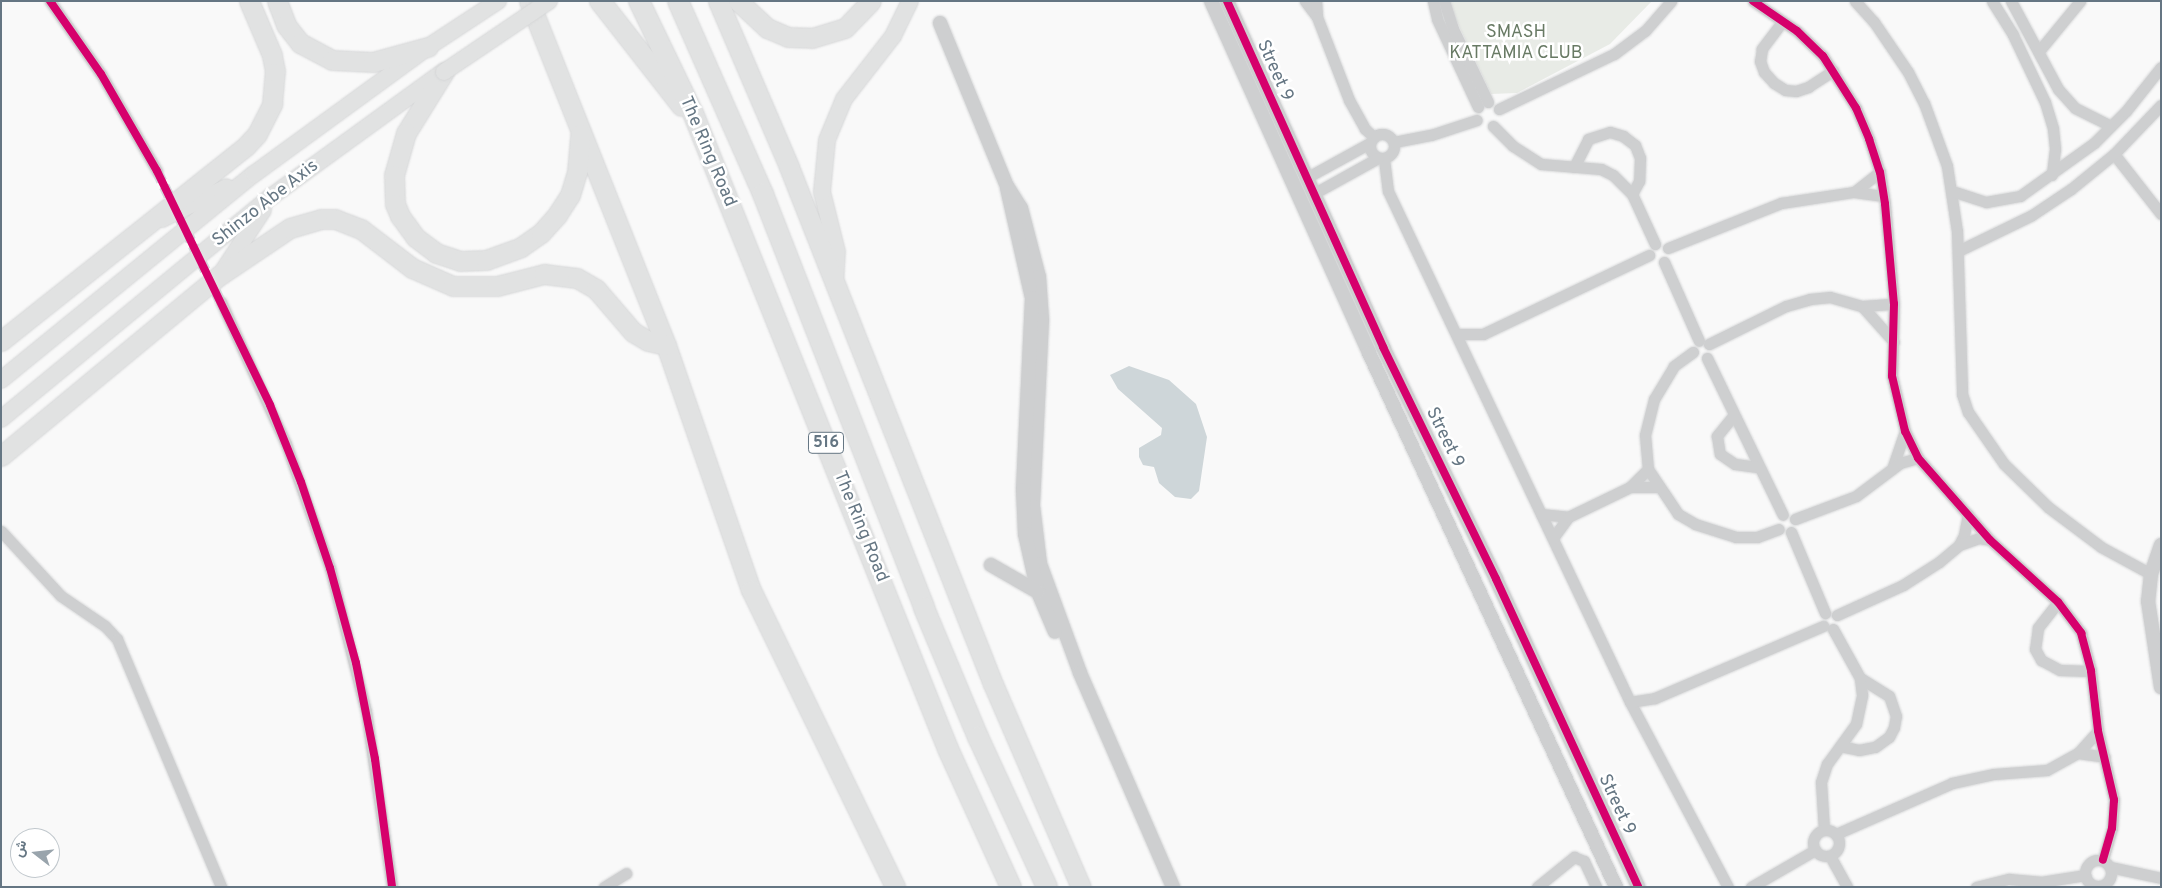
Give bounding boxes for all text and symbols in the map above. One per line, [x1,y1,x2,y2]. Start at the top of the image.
park label: SMASH KATTAMIA CLUB [1449,23,1583,66]
street label: Street 9 [1251,37,1297,105]
street label: The Ring Road [674,94,740,210]
street label: Shinzo Abe Axis [208,156,324,252]
street label: Street 9 [1420,404,1468,472]
road number: 516 [807,429,845,456]
street label: The Ring Road [828,468,892,586]
street label: Street 9 [1593,771,1639,839]
north arrow [10,828,60,878]
text: ش [11,839,32,859]

